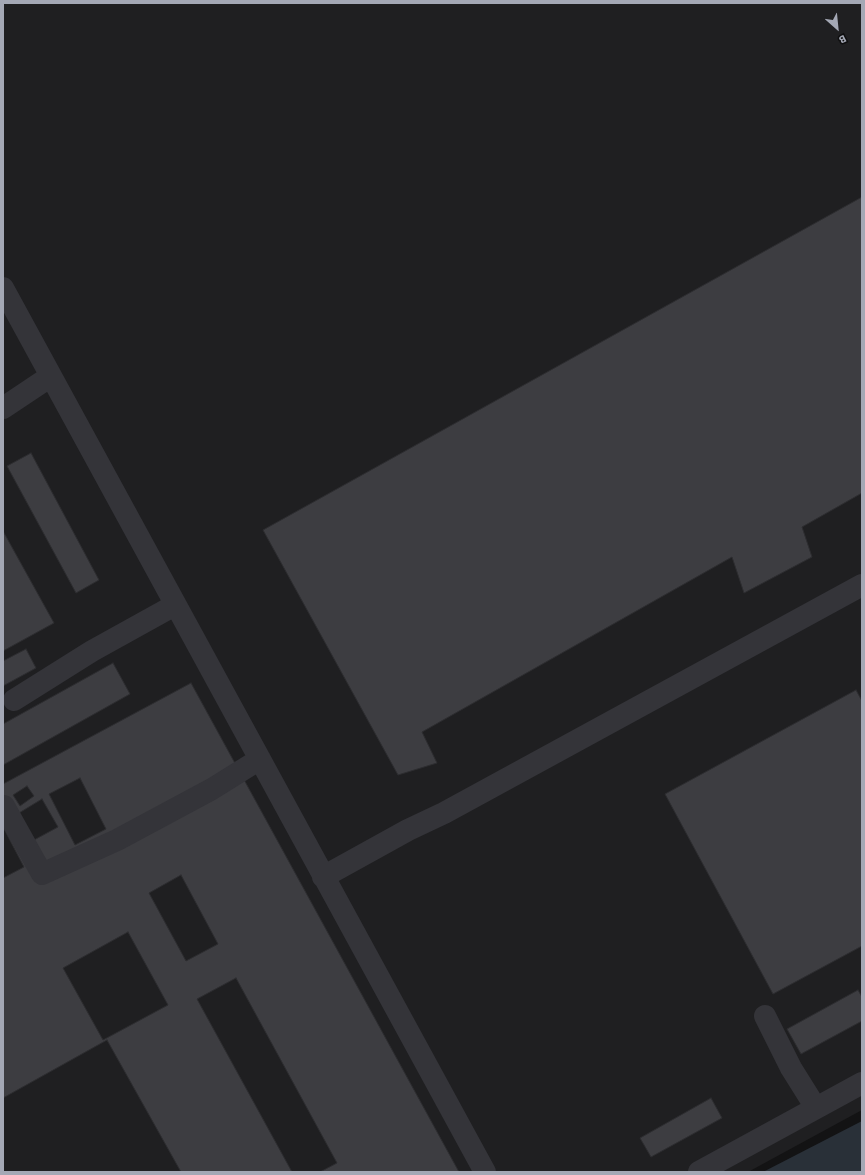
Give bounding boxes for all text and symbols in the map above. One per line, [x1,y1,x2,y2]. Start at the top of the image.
north arrow [817,8,857,48]
text: B [836,31,849,47]

